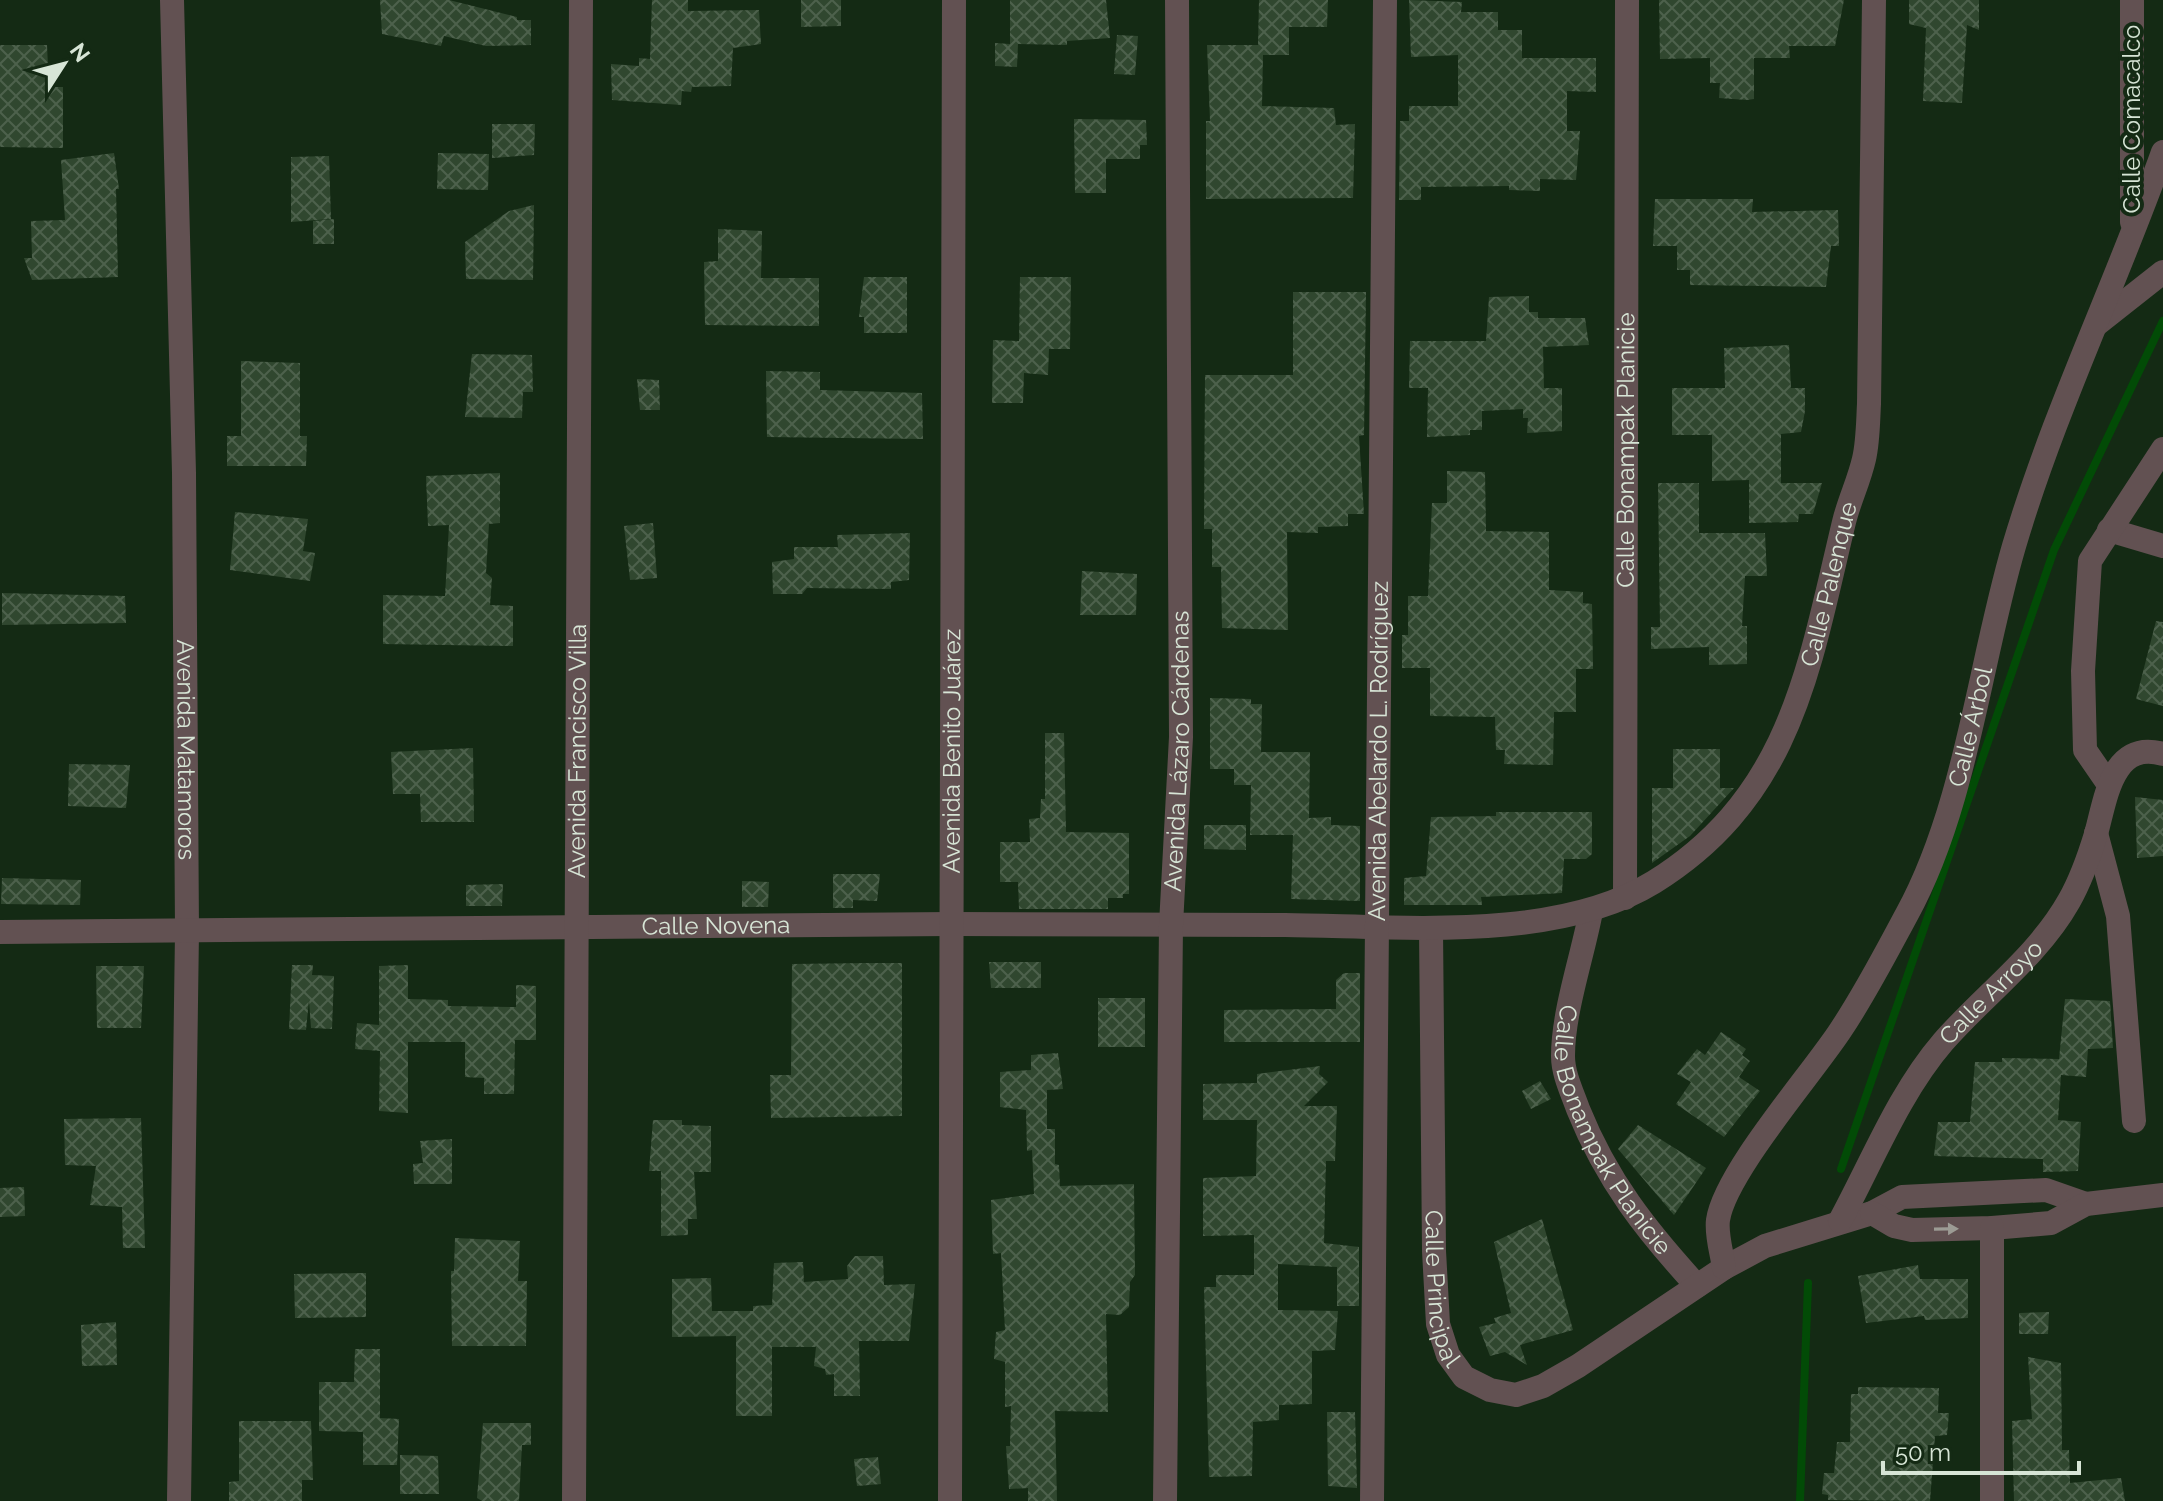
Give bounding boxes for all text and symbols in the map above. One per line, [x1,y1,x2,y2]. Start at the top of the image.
north arrow [24,24,104,104]
street label: Calle Comacalco [2117,25,2146,213]
text: N [65,38,96,67]
street label: Calle Bonampak Planicie [1611,312,1640,588]
street label: Calle Palenque [1794,498,1863,670]
street label: Avenida Abelardo L. Rodríguez [1362,581,1394,921]
street label: Avenida Lázaro Cárdenas [1158,611,1195,892]
street label: Avenida Francisco Villa [562,624,592,878]
street label: Avenida Benito Juárez [937,629,966,873]
street label: Avenida Matamoros [171,639,202,860]
street label: Calle Árbol [1942,663,1998,790]
street label: Calle Novena [642,910,790,941]
street label: Calle Arroyo [1933,934,2049,1050]
street label: Calle Bonampak Planicie [1549,1002,1678,1260]
street label: Calle Principal [1420,1210,1467,1373]
one-way arrow [1934,1223,1959,1235]
scale bar [1883,1425,2079,1475]
text: 50 m [1895,1438,1951,1467]

